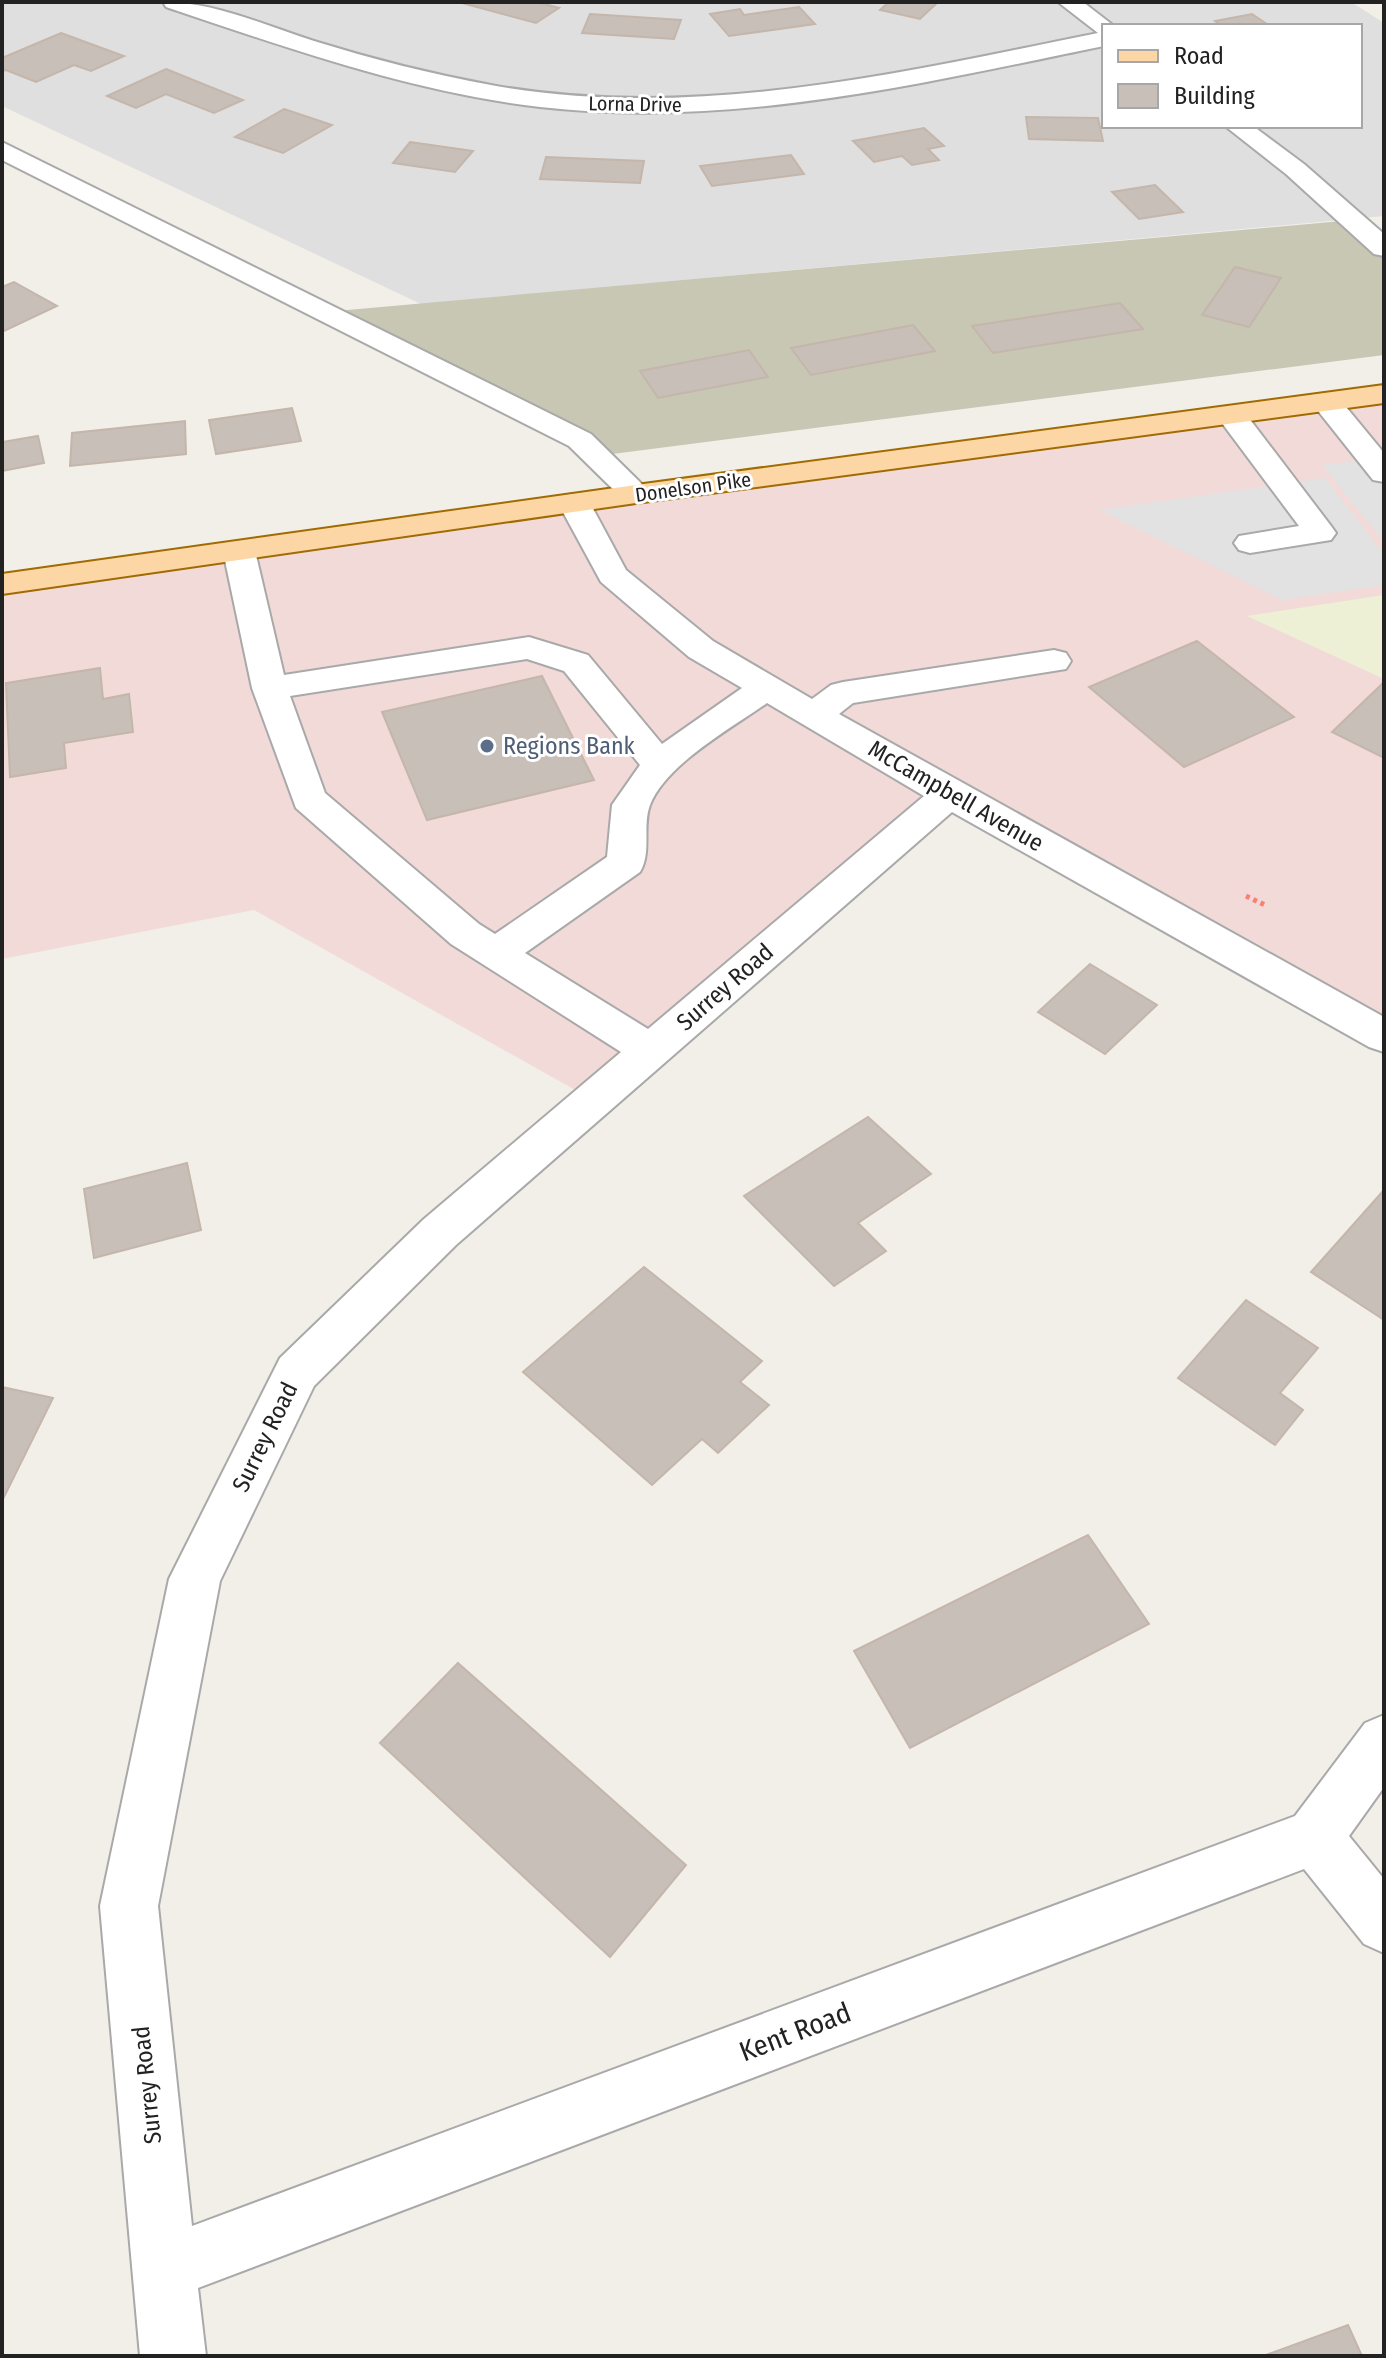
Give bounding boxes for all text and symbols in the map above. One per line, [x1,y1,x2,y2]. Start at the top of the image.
legend [1102,24,1362,128]
text: Road [1174,42,1224,70]
text: Building [1174,82,1256,110]
street label: Lorna Drive [588,91,682,117]
street label: Donelson Pike [634,467,752,507]
place label: Regions Bank [503,732,636,760]
street label: McCampbell Avenue [864,735,1048,857]
marker: Regions Bank [478,737,496,755]
street label: Surrey Road [671,938,779,1036]
street label: Surrey Road [226,1378,304,1496]
street label: Kent Road [735,1996,855,2068]
street label: Surrey Road [127,2025,167,2145]

